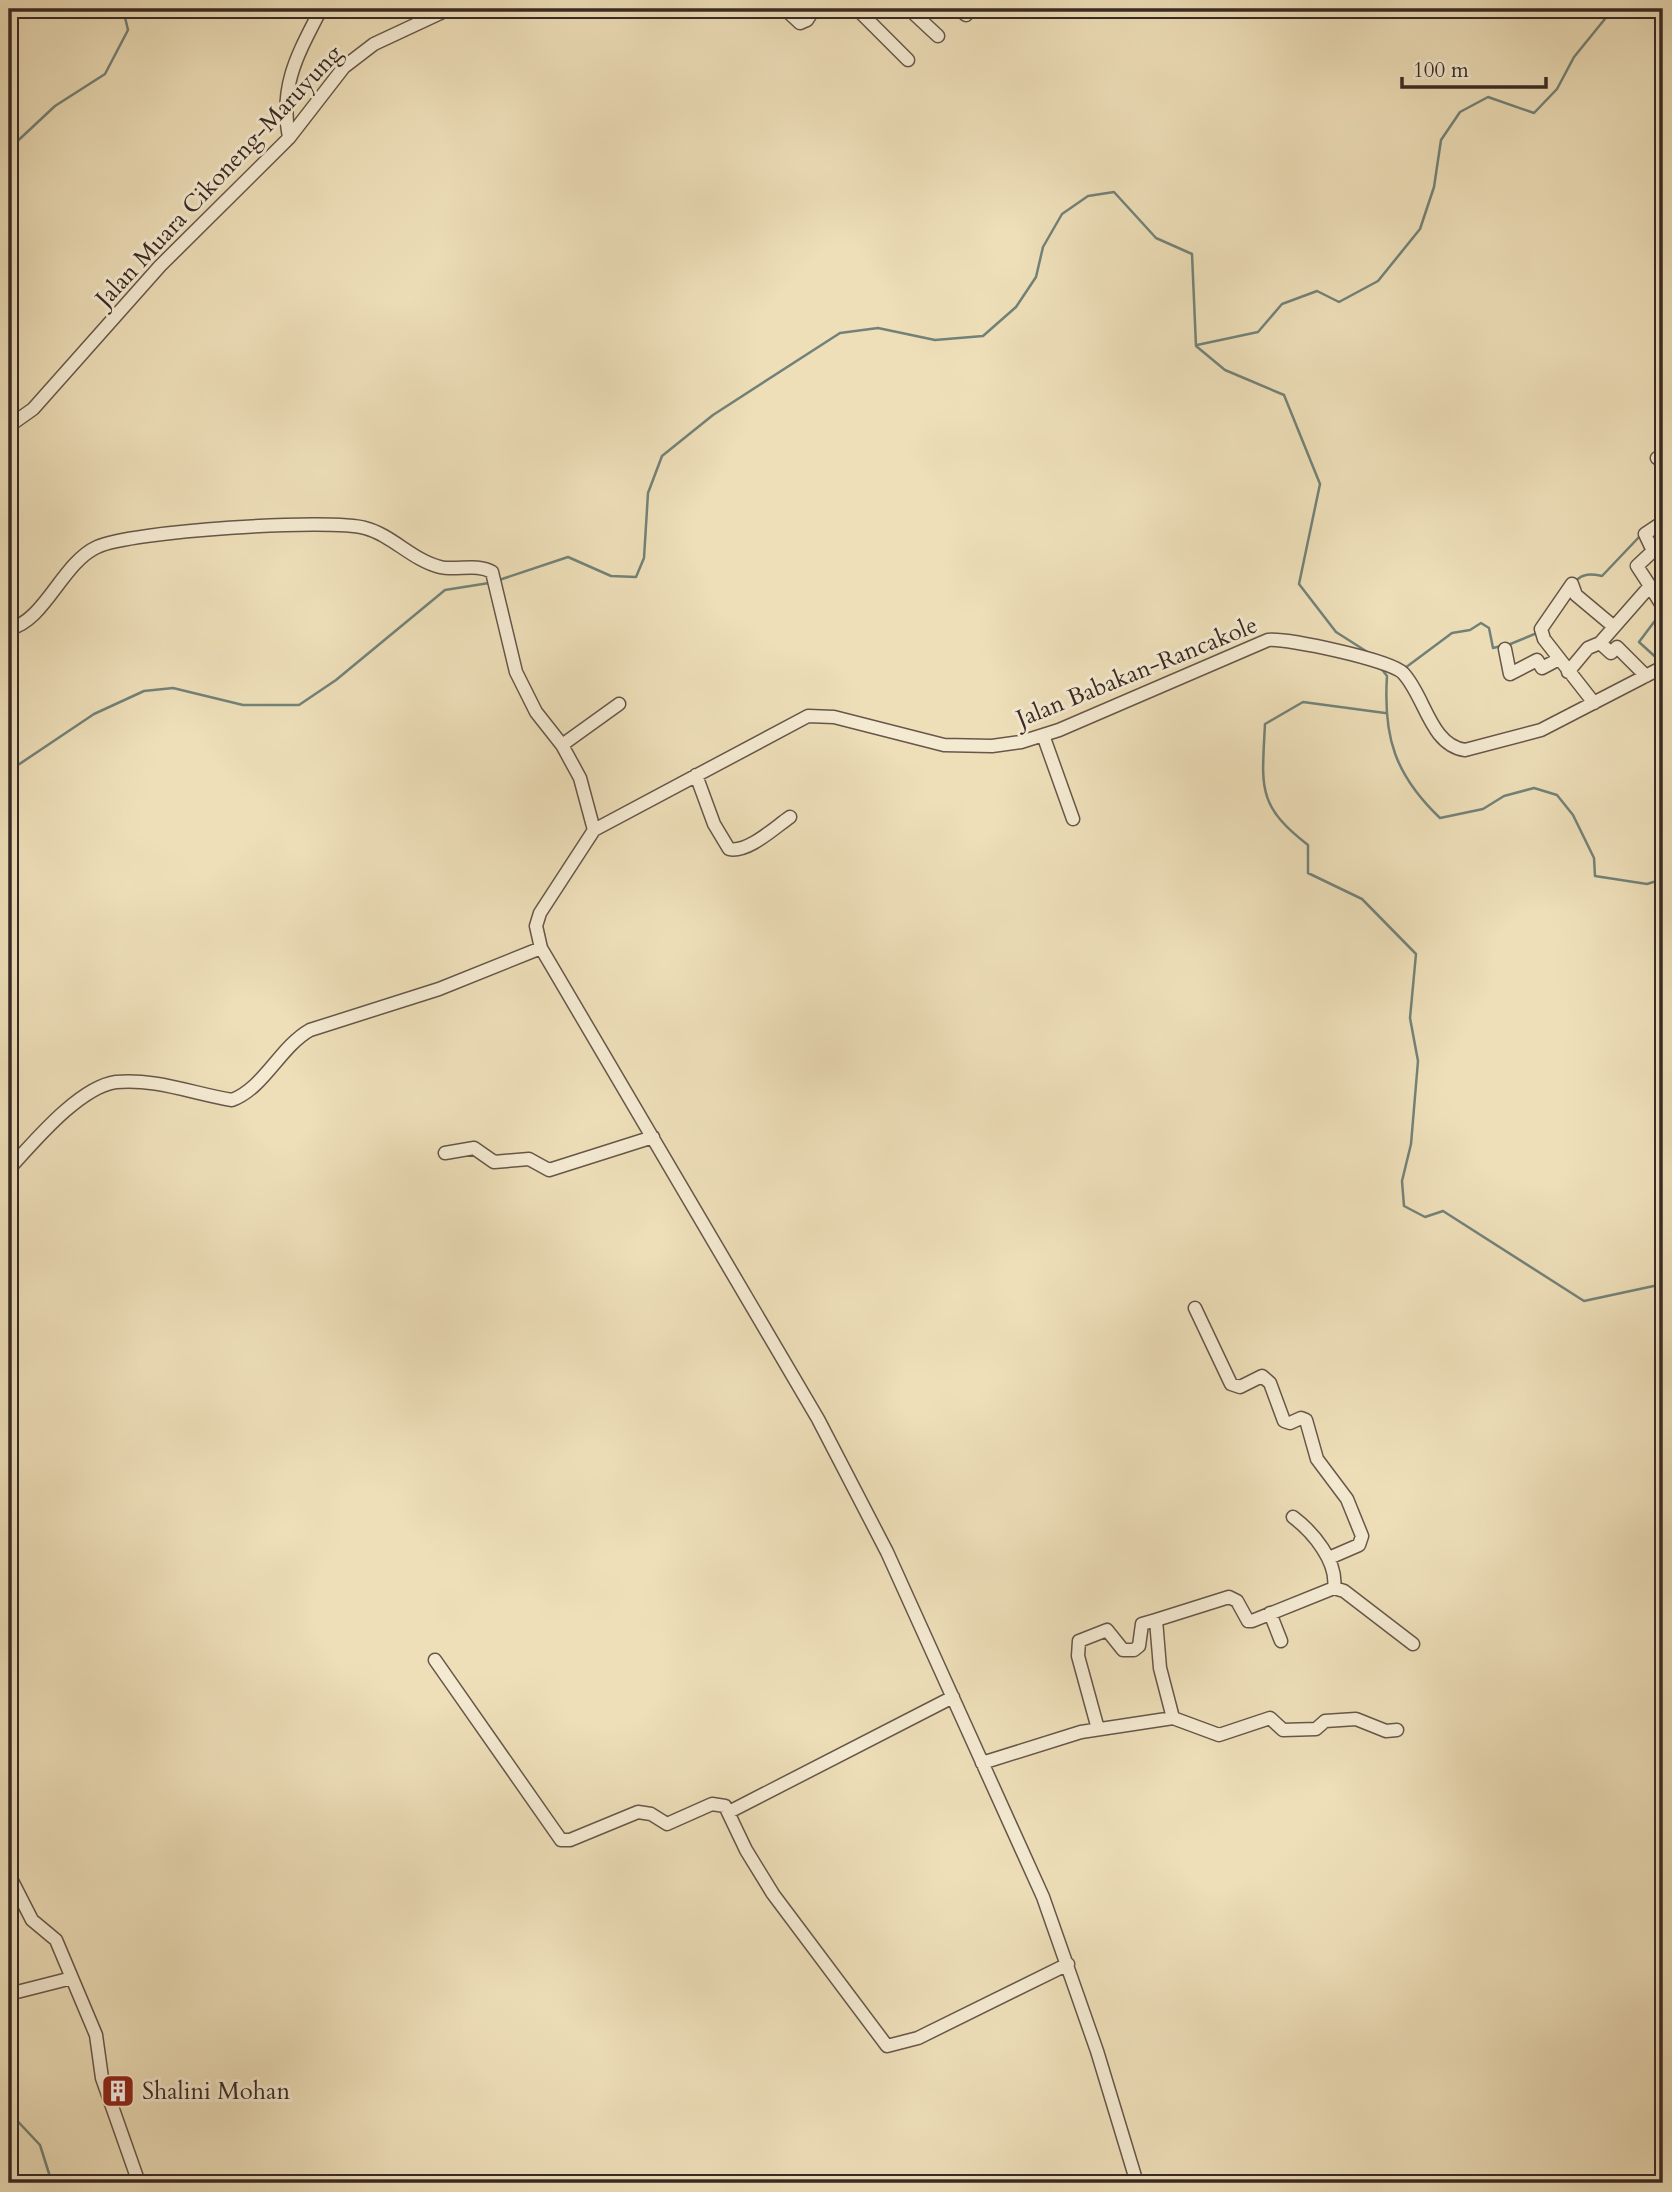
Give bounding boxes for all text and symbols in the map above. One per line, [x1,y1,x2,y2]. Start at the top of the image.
street label: Jalan Muara Cikoneng-Maruyung [86,37,350,317]
scale bar [1402,46,1546,90]
text: 100 m [1413,56,1469,85]
street label: Jalan Babakan-Rancakole [1009,609,1262,737]
building icon: Shalini Mohan [99,2072,137,2110]
place label: Shalini Mohan [142,2075,290,2108]

